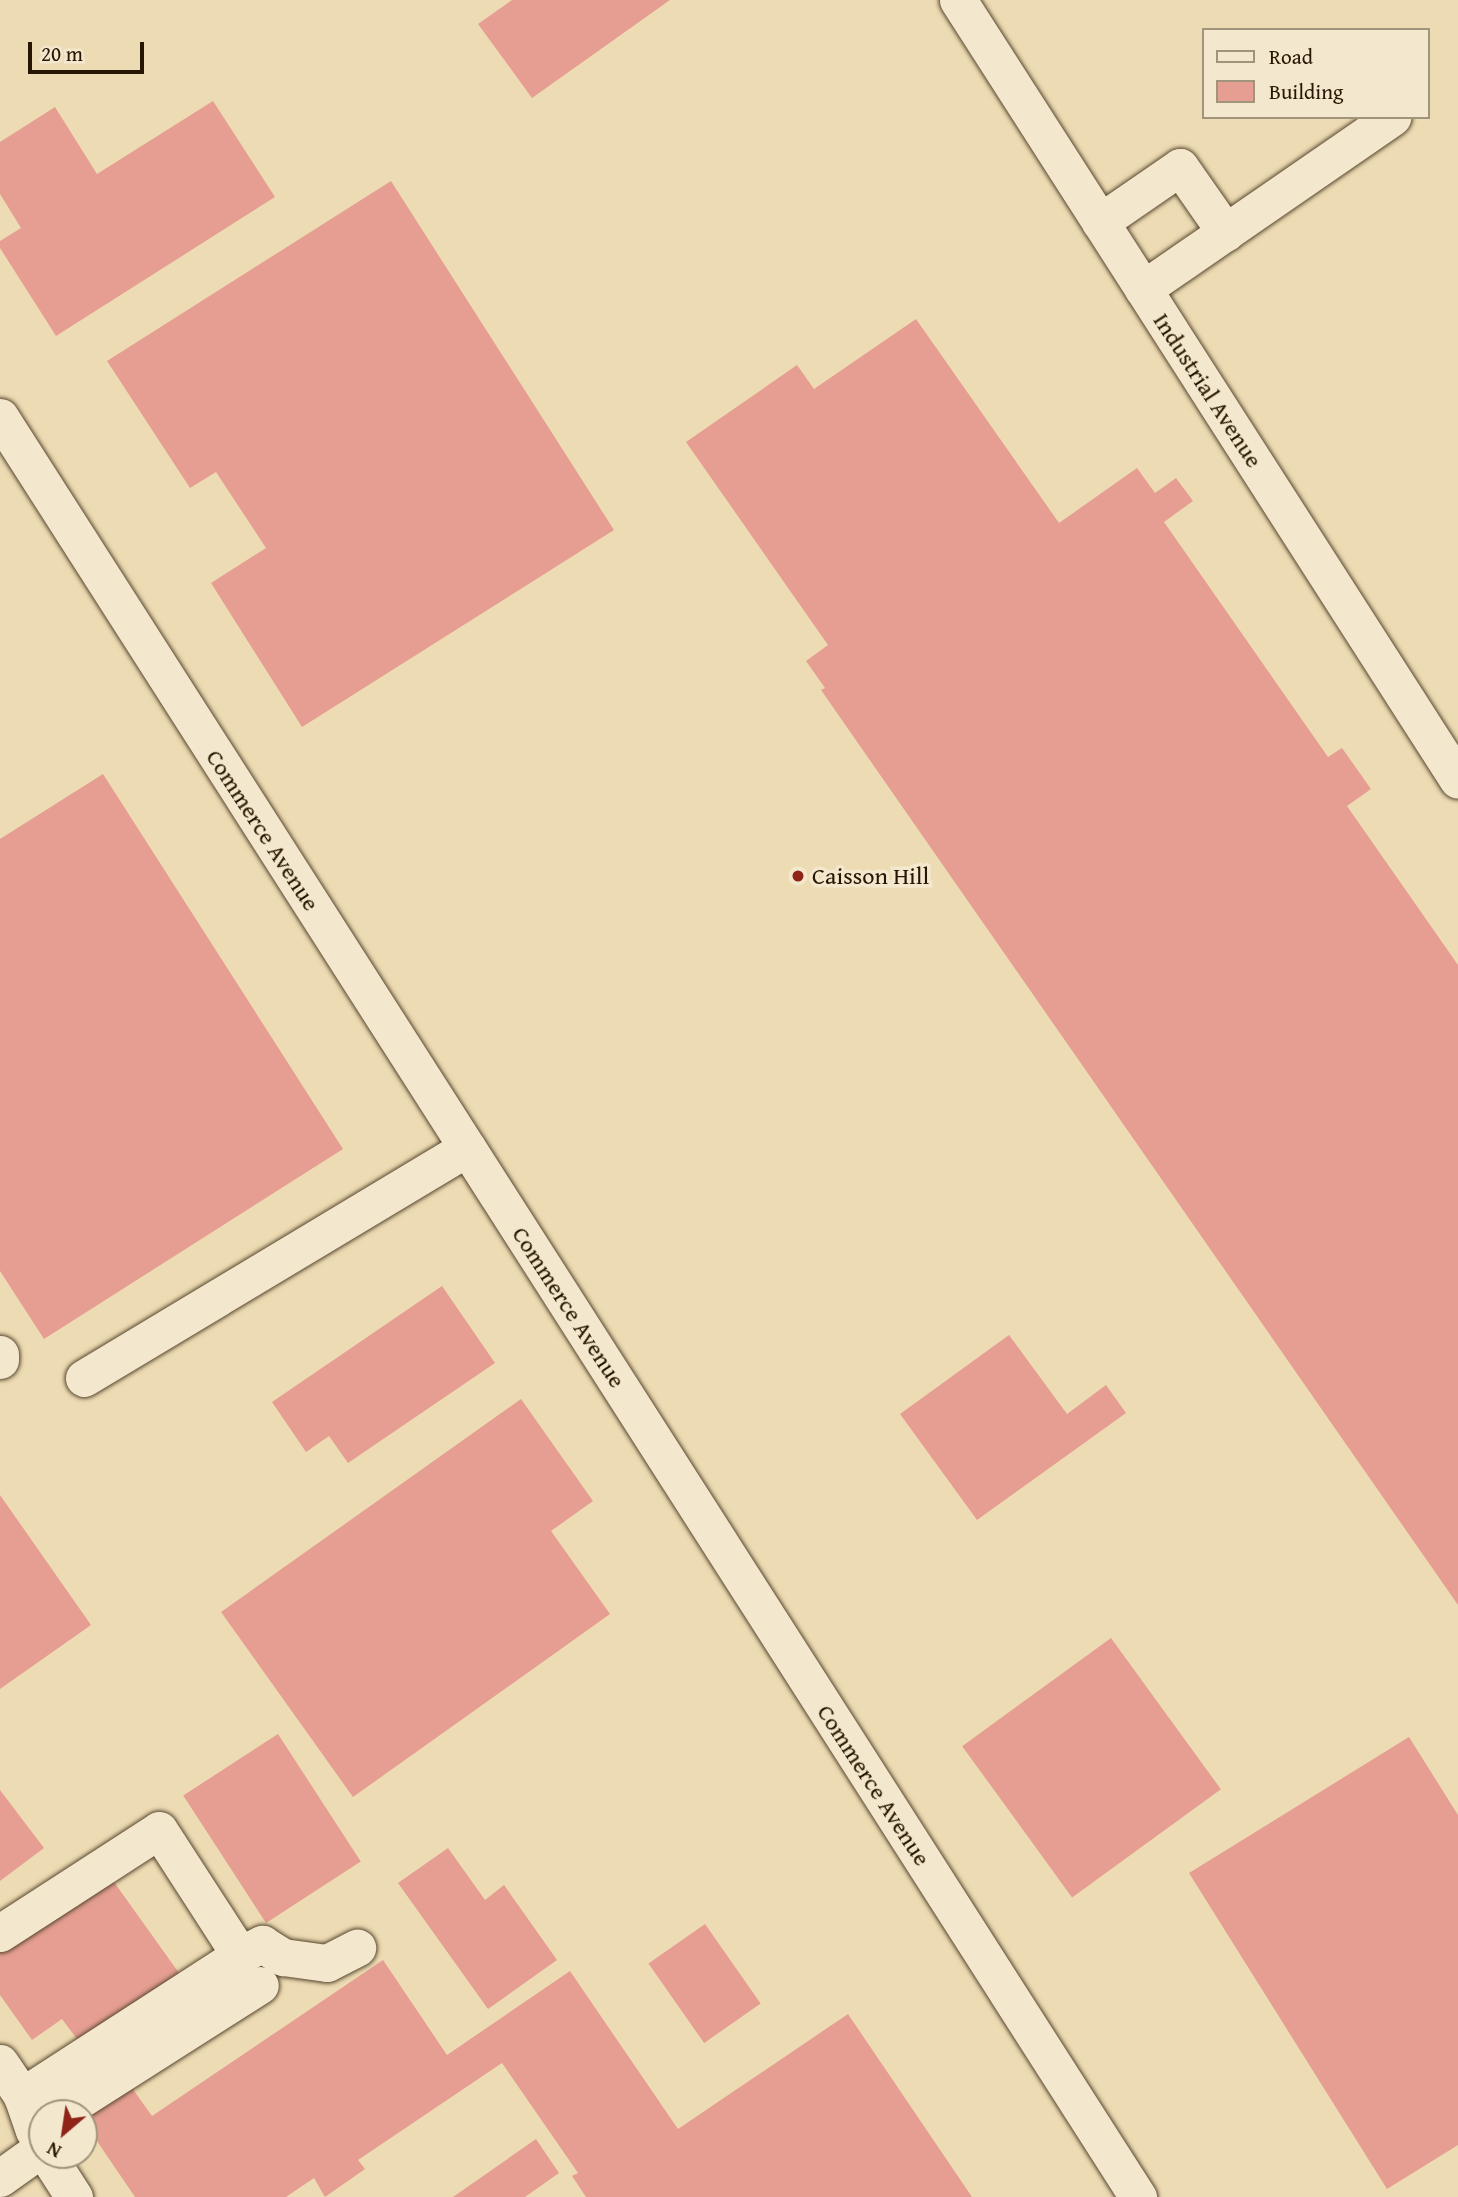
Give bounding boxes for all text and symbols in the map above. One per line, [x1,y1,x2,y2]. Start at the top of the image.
scale bar [32,28,147,72]
legend [1202,28,1430,119]
text: 20 m [41,38,83,69]
text: Road [1269,41,1313,72]
text: Building [1269,76,1343,107]
street label: Industrial Avenue [1147,307,1269,473]
street label: Commerce Avenue [200,744,326,916]
place label: Caisson Hill [812,862,929,890]
marker: Caisson Hill [790,868,806,884]
street label: Commerce Avenue [506,1221,632,1393]
street label: Commerce Avenue [811,1699,937,1871]
north arrow [28,2099,98,2169]
text: N [41,2135,66,2166]

